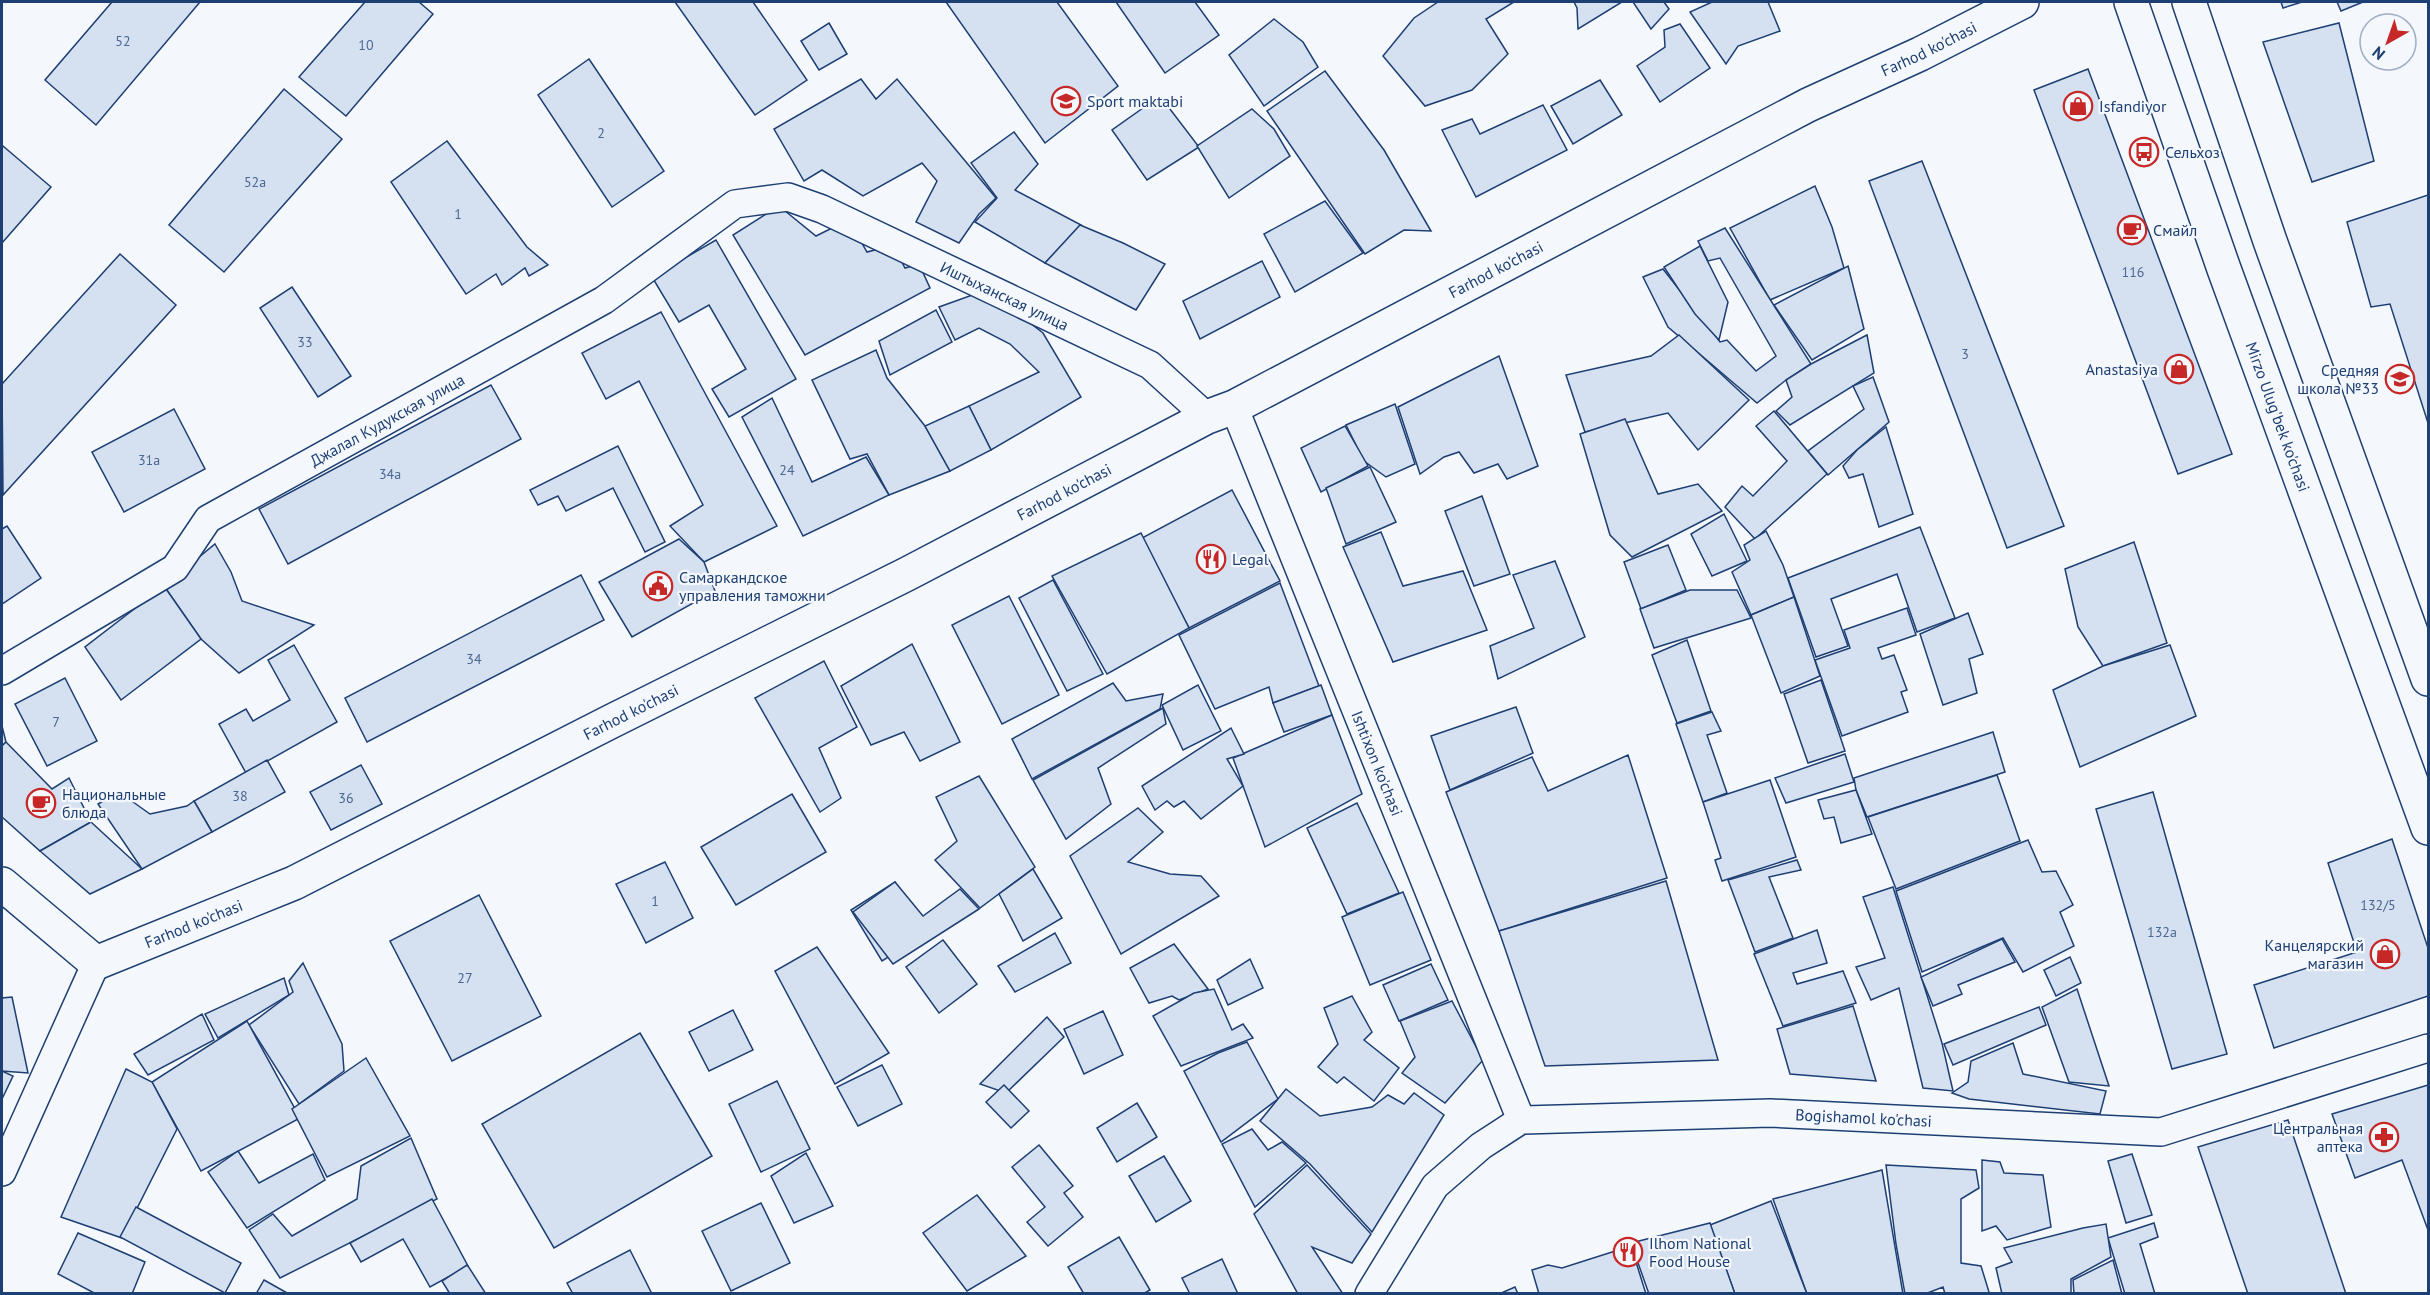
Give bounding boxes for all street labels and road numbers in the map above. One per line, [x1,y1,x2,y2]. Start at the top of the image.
street label: Farhod ko'chasi [1878,17,1980,80]
street label: Farhod ko'chasi [1445,236,1546,302]
street label: Иштыханская улица [937,257,1072,335]
street label: Mirzo Ulug'bek ko'chasi [2241,339,2314,495]
street label: Джалал Кудукская улица [306,369,468,471]
street label: Farhod ko'chasi [1013,459,1115,525]
street label: Farhod ko'chasi [580,680,682,744]
street label: Ishtixon ko'chasi [1347,708,1407,819]
street label: Farhod ko'chasi [142,895,245,952]
street label: Bogishamol ko'chasi [1795,1104,1932,1131]

